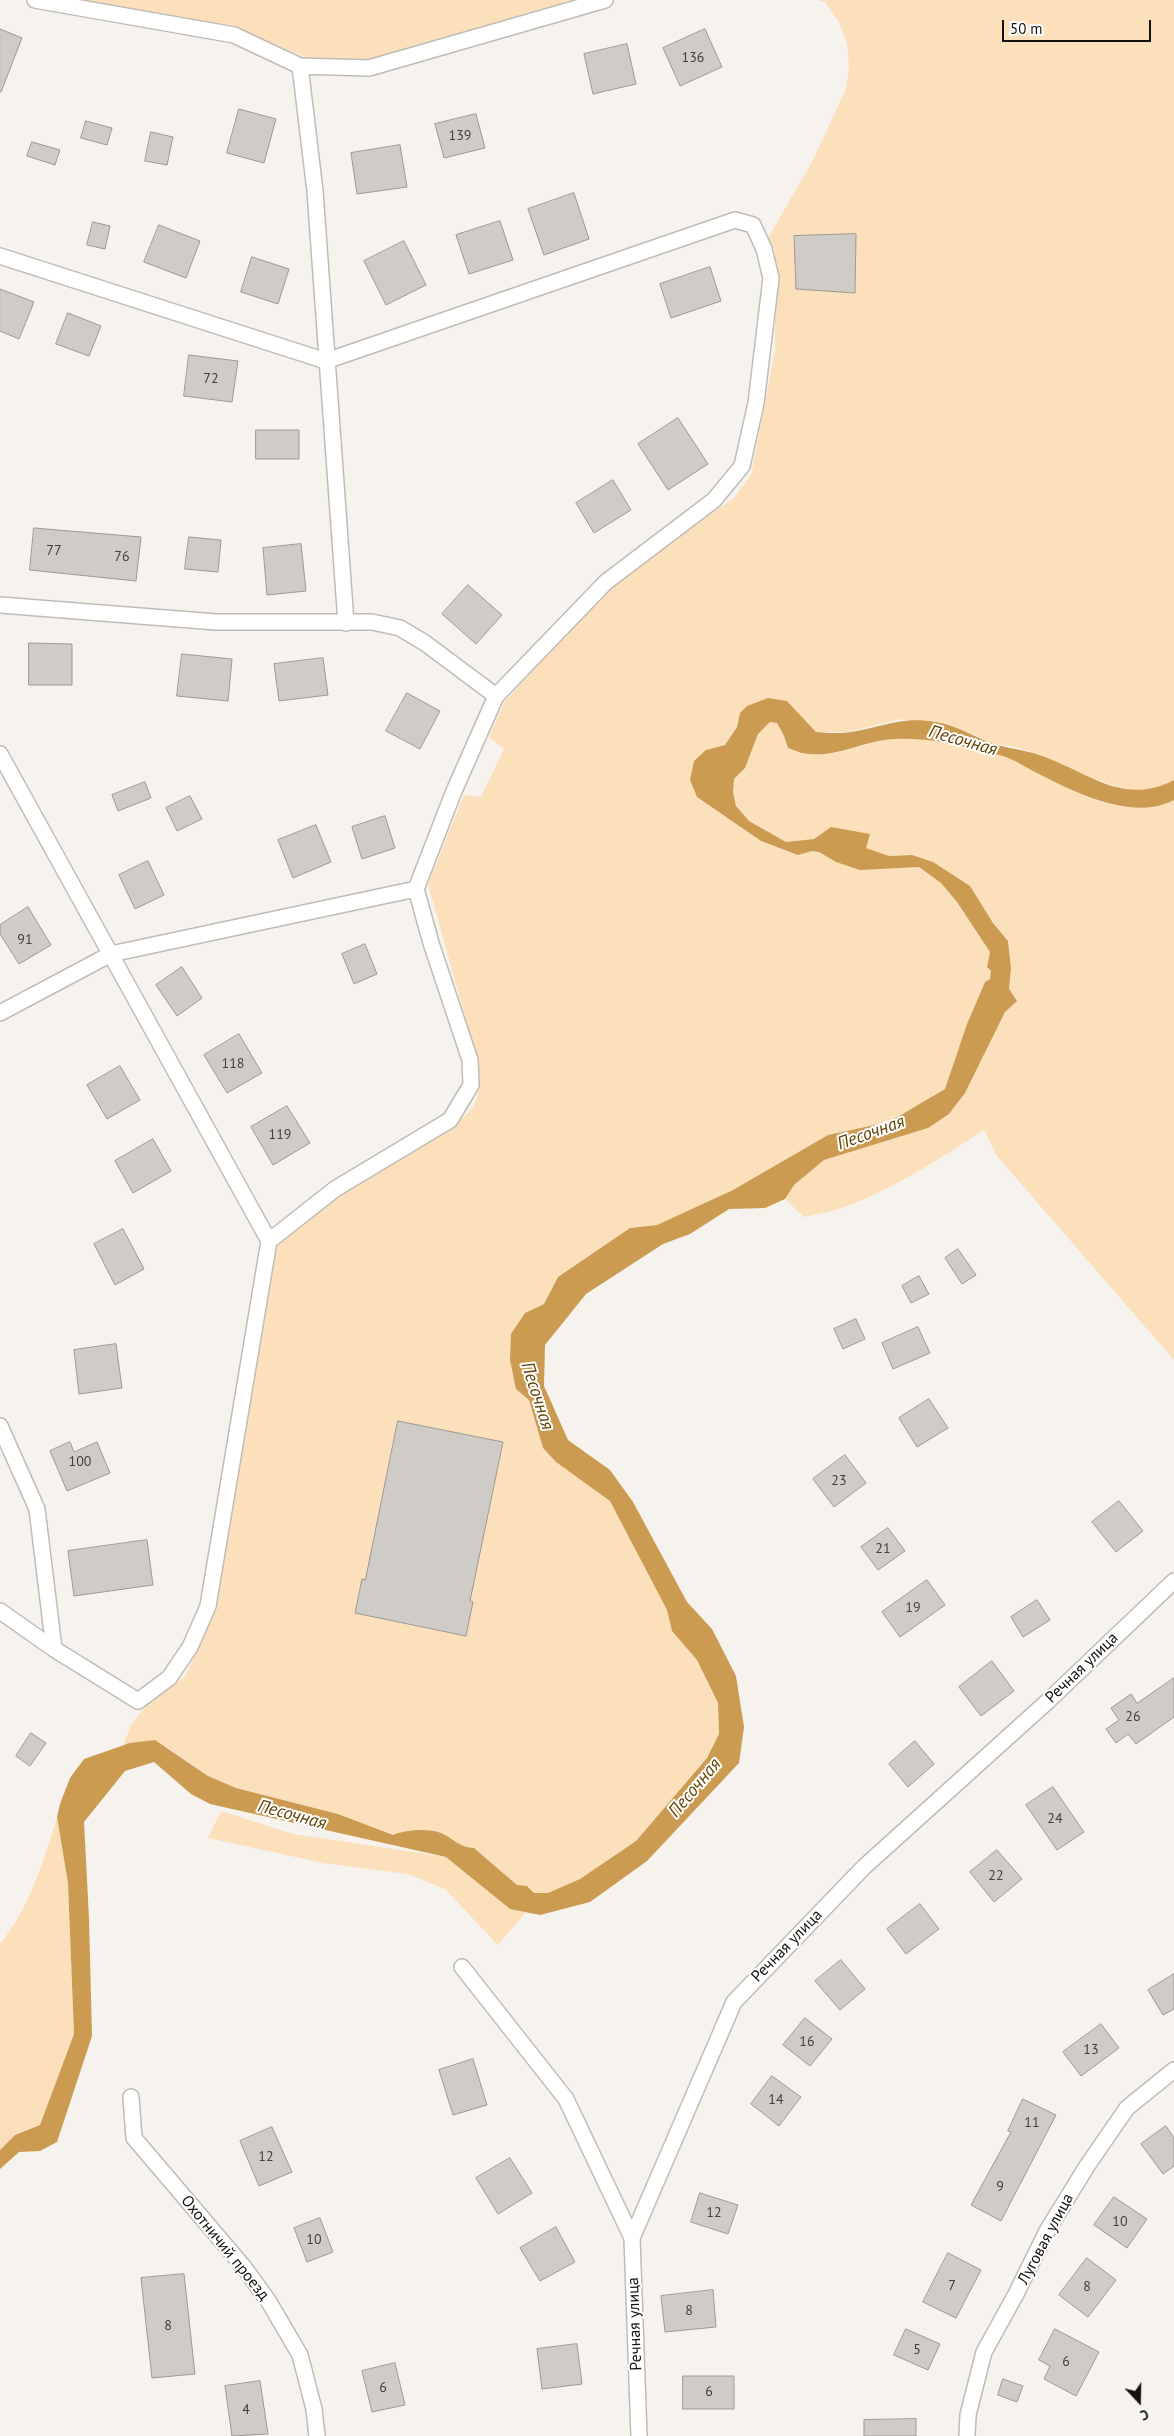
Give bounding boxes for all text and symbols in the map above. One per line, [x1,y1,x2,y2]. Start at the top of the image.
scale bar [1004,10,1153,42]
text: 50 m [1010,19,1043,38]
house number: 136 [682,50,704,66]
house number: 139 [449,128,471,144]
house number: 72 [203,371,219,387]
house number: 77 [46,543,62,559]
house number: 76 [114,549,130,565]
water label: Песочная [926,721,1000,761]
house number: 91 [17,932,33,948]
house number: 118 [222,1056,244,1072]
water label: Песочная [834,1111,908,1155]
house number: 119 [269,1127,291,1143]
water label: Песочная [516,1359,558,1433]
house number: 100 [69,1454,91,1470]
house number: 23 [831,1473,847,1489]
house number: 21 [875,1541,891,1557]
house number: 19 [905,1600,921,1616]
street label: Речная улица [1042,1629,1122,1707]
house number: 26 [1125,1709,1141,1725]
water label: Песочная [664,1754,726,1822]
water label: Песочная [255,1795,329,1835]
house number: 24 [1047,1811,1063,1827]
house number: 22 [988,1868,1004,1884]
street label: Речная улица [748,1906,826,1986]
house number: 16 [799,2034,815,2050]
house number: 13 [1083,2042,1099,2058]
house number: 14 [768,2092,784,2108]
house number: 11 [1024,2115,1040,2131]
house number: 12 [258,2149,274,2165]
house number: 9 [996,2179,1004,2195]
street label: Луговая улица [1014,2190,1078,2288]
street label: Охотничий проезд [177,2192,273,2304]
house number: 12 [706,2205,722,2221]
house number: 10 [1112,2214,1128,2230]
house number: 10 [306,2232,322,2248]
street label: Речная улица [624,2277,646,2371]
house number: 7 [948,2278,956,2294]
house number: 8 [1083,2279,1091,2295]
house number: 8 [685,2303,693,2319]
house number: 8 [164,2318,172,2334]
house number: 5 [913,2342,921,2358]
house number: 6 [1062,2354,1070,2370]
north arrow [1114,2376,1164,2426]
house number: 6 [379,2380,387,2396]
house number: 6 [705,2384,713,2400]
house number: 4 [242,2402,250,2418]
text: С [1138,2405,1151,2425]

